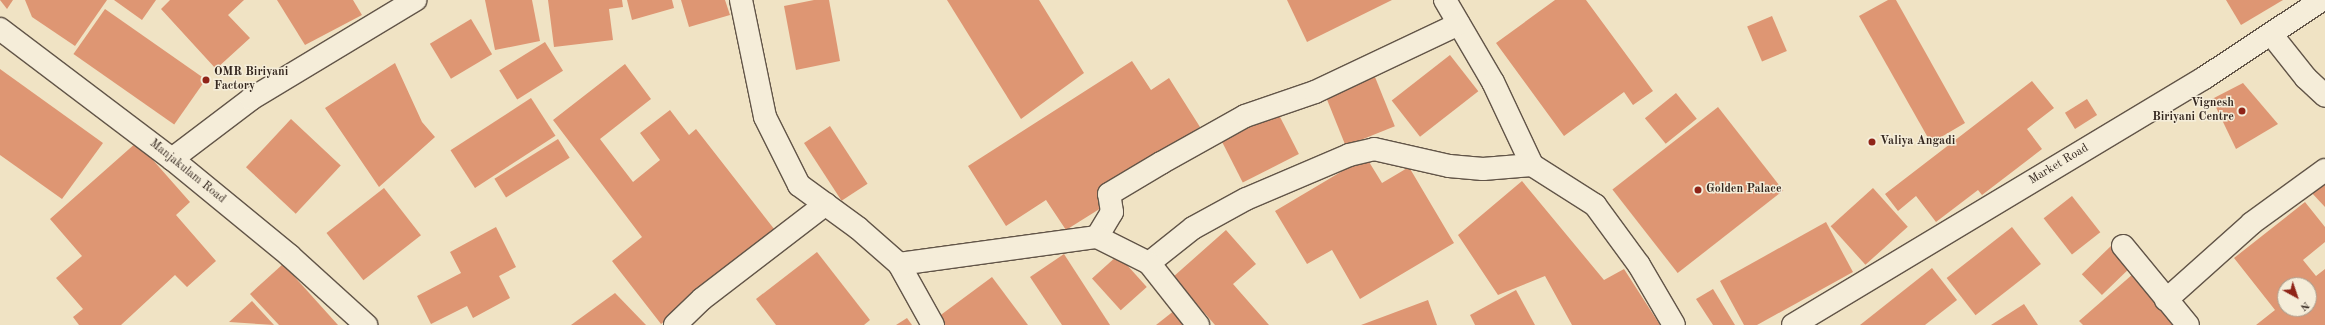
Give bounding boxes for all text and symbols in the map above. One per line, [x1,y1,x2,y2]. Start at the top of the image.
place label: OMR Biriyani Factory [214,66,288,94]
marker: OMR Biriyani Factory [201,75,211,85]
place label: Vignesh Biriyani Centre [2152,97,2234,125]
marker: Vignesh Biriyani Centre [2237,106,2247,116]
place label: Valiya Angadi [1880,135,1955,149]
street label: Manjakulam Road [146,137,228,207]
marker: Valiya Angadi [1867,137,1877,147]
street label: Market Road [2027,142,2091,188]
place label: Golden Palace [1706,183,1782,197]
marker: Golden Palace [1693,185,1703,195]
north arrow [2277,277,2317,317]
text: N [2298,299,2311,313]

